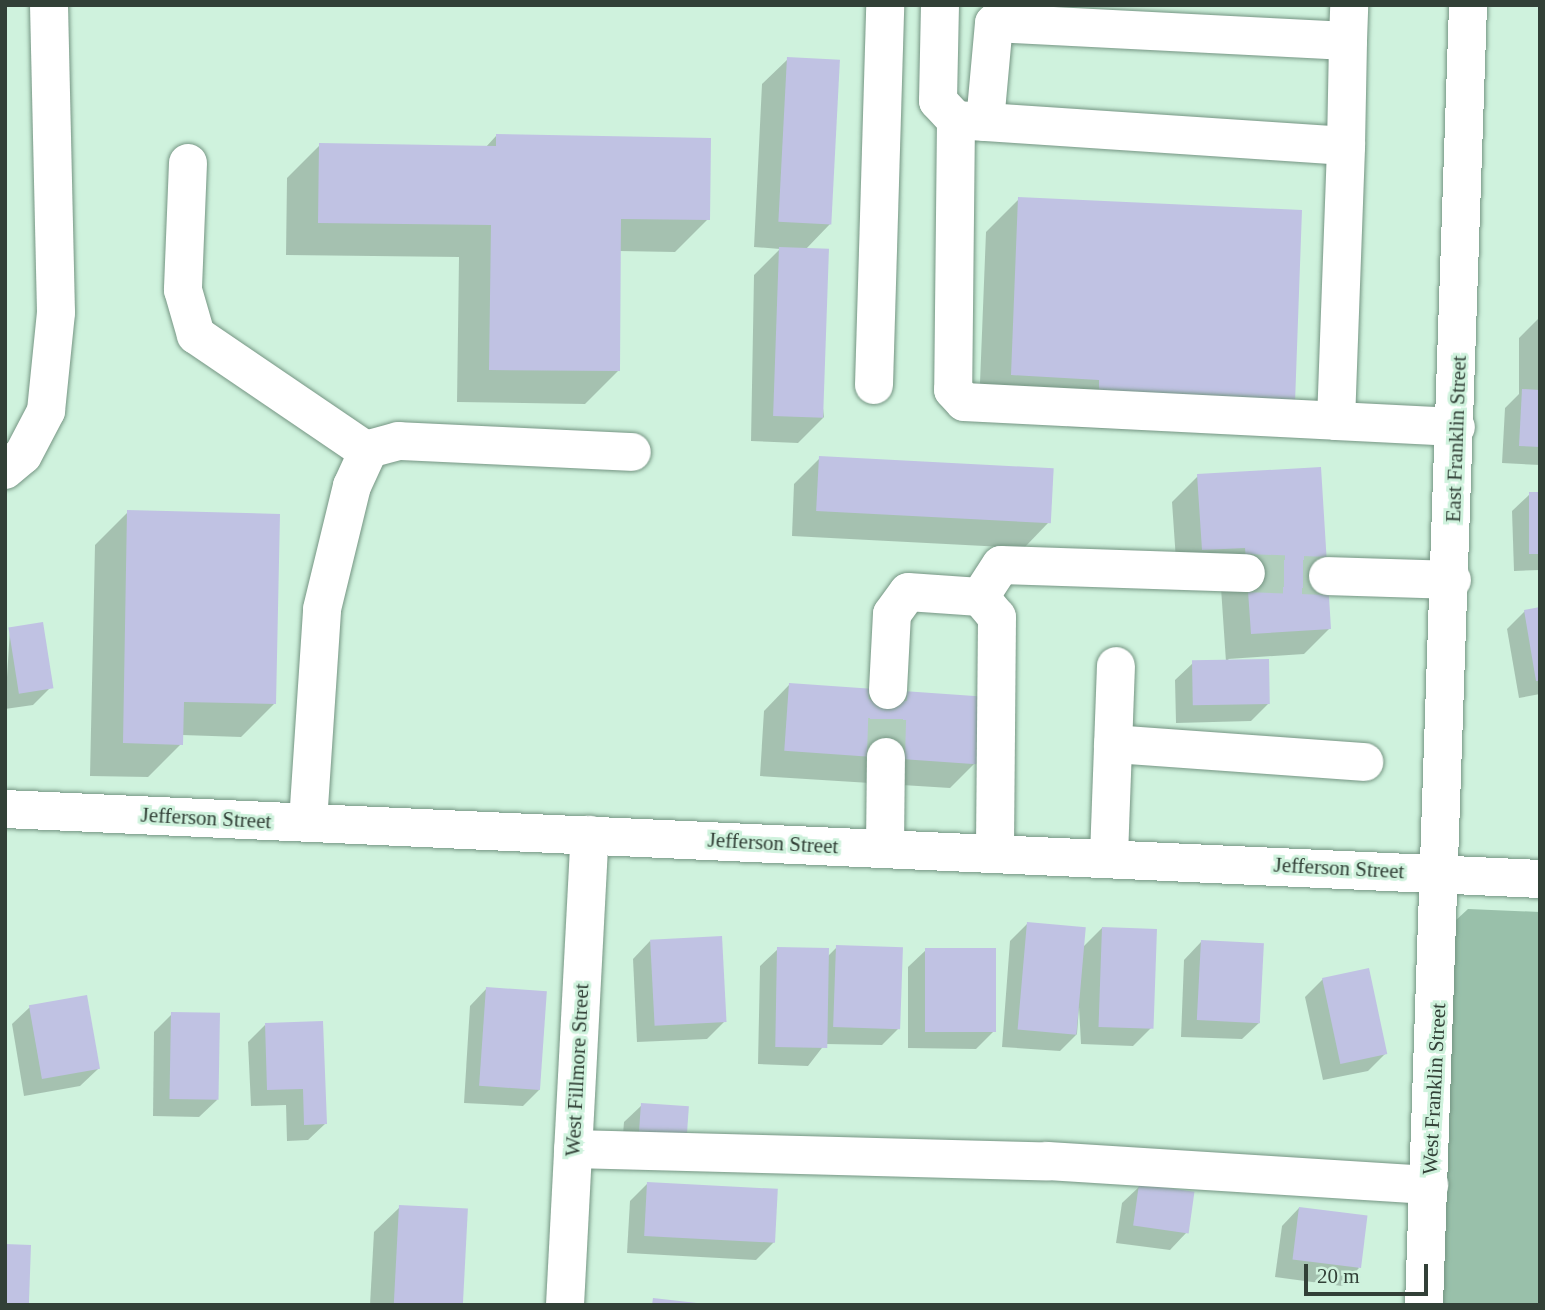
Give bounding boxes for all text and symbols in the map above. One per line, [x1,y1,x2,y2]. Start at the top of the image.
street label: East Franklin Street [1440,355,1472,523]
street label: Jefferson Street [140,802,272,834]
street label: Jefferson Street [707,827,839,859]
street label: Jefferson Street [1273,852,1405,884]
street label: West Fillmore Street [560,983,594,1157]
street label: West Franklin Street [1417,1002,1451,1176]
scale bar [1307,1250,1431,1294]
text: 20 m [1317,1264,1360,1288]

